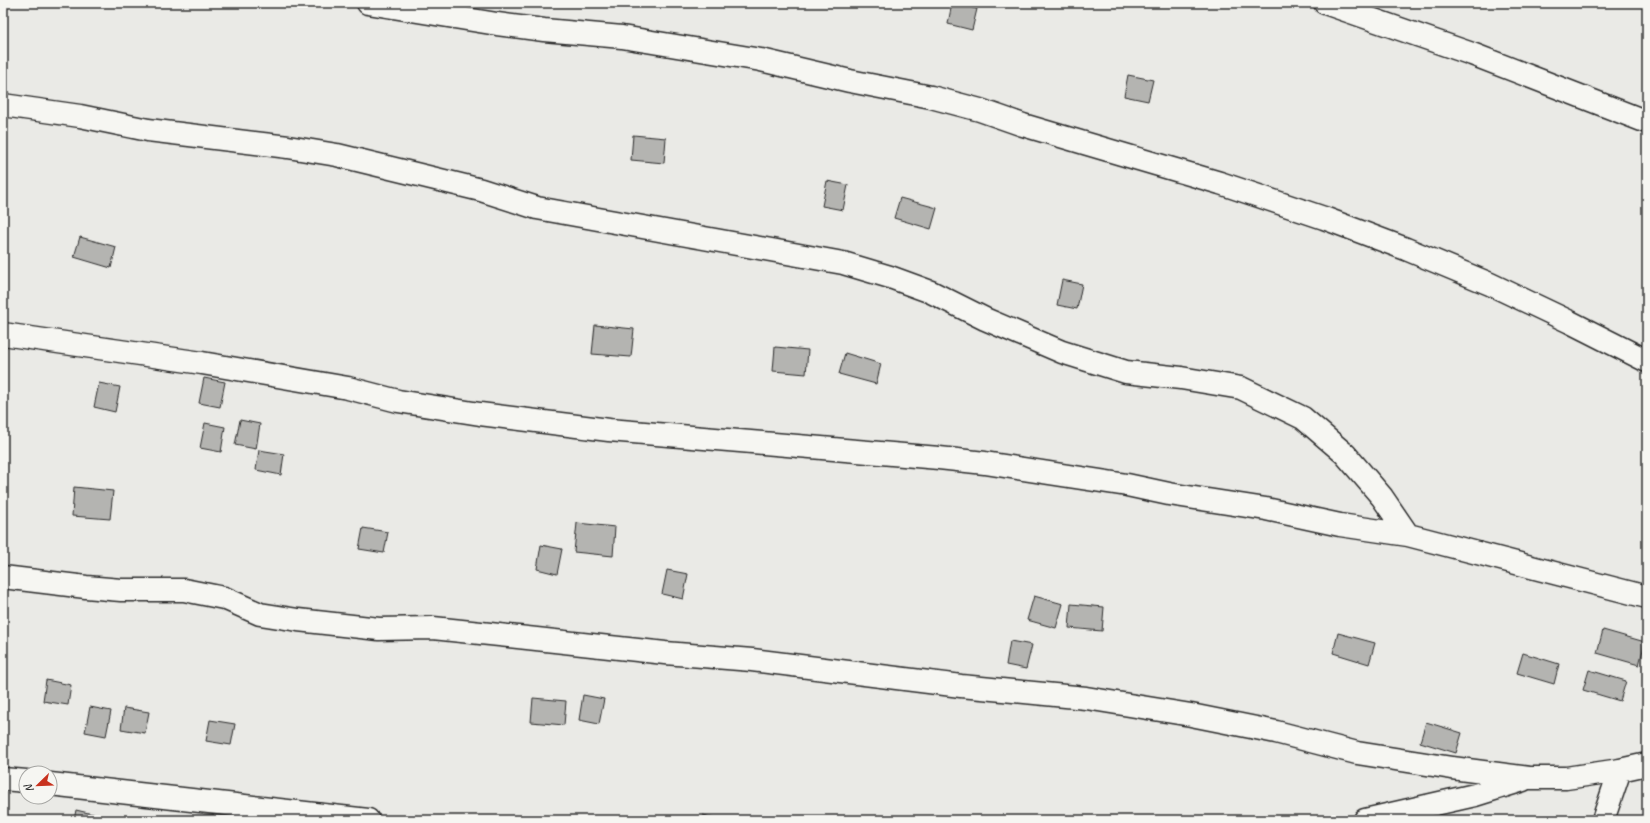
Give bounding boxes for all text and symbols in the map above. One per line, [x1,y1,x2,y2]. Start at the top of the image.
north arrow [18,765,58,805]
text: N [20,781,37,795]

